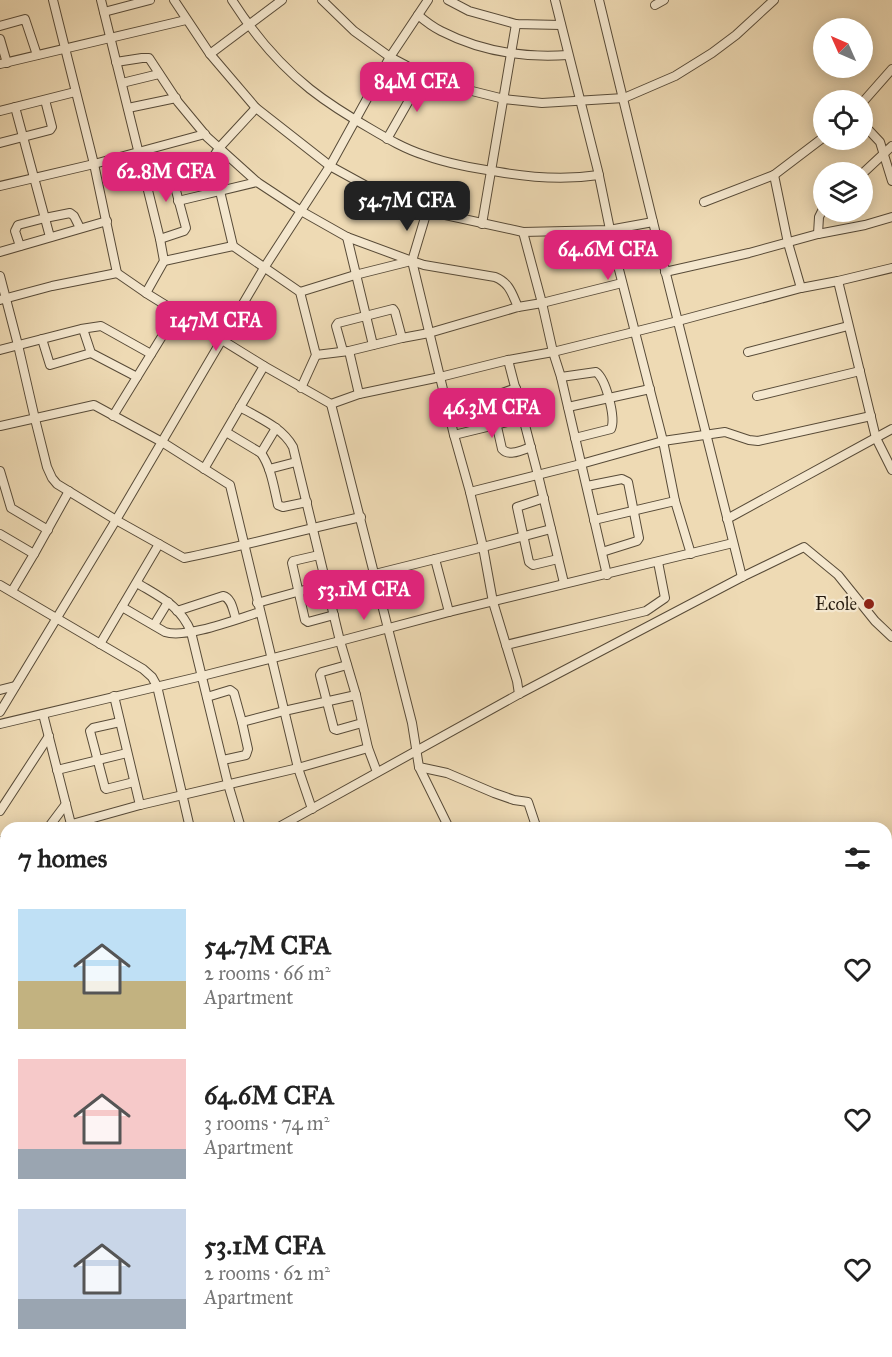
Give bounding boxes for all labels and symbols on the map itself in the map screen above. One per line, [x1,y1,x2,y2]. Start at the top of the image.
north arrow [813,18,873,78]
pin: 84M CFA [362,62,472,113]
pin: 62.8M CFA [97,152,235,203]
pin: 54.7M CFA [338,181,476,232]
pin: 64.6M CFA [539,230,677,281]
pin: 147M CFA [154,301,278,352]
pin: 46.3M CFA [423,388,561,439]
pin: 53.1M CFA [295,570,433,621]
place label: Ecole [815,593,857,615]
marker: Ecole [862,597,876,611]

